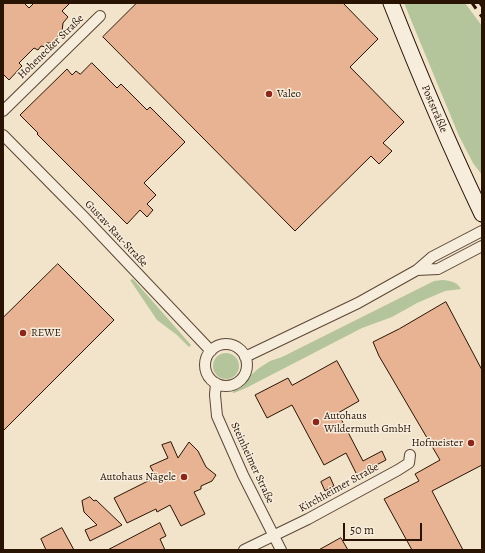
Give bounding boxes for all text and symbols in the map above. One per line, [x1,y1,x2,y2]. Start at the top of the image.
street label: Hohenecker Straße [15,12,87,82]
street label: Poststräßle [418,83,450,135]
place label: Valeo [277,87,301,101]
marker: Valeo [264,89,274,99]
street label: Gustav-Rau-Straße [82,198,150,270]
place label: REWE [31,326,61,340]
marker: REWE [18,328,28,338]
place label: Autohaus Wildermuth GmbH [324,409,411,435]
marker: Autohaus Wildermuth GmbH [311,417,321,427]
street label: Steinheimer Straße [227,420,277,506]
place label: Hofmeister [411,436,463,450]
marker: Hofmeister [466,438,476,448]
street label: Kirchheimer Straße [297,461,381,515]
place label: Autohaus Nägele [100,470,176,484]
marker: Autohaus Nägele [179,472,189,482]
scale bar [345,515,424,541]
text: 50 m [350,522,374,538]

